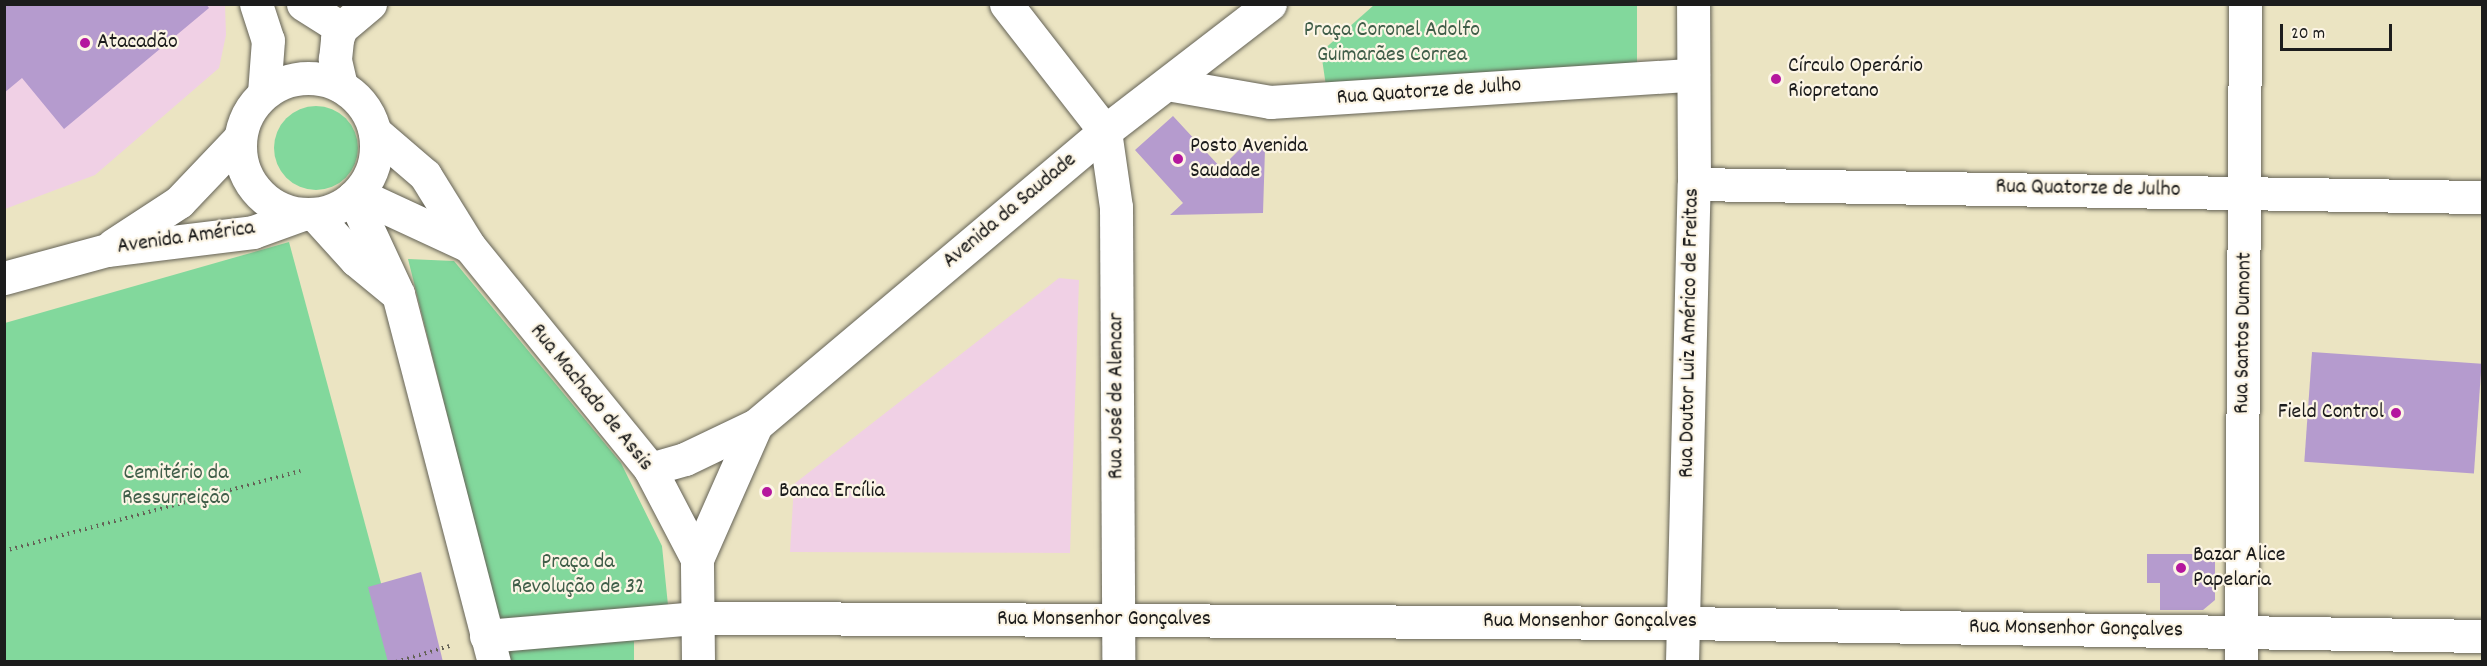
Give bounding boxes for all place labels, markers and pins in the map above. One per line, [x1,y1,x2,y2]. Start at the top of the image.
place label: Atacadão [97,30,178,56]
marker: Atacadão [78,36,92,50]
place label: Círculo Operário Riopretano [1788,53,1923,104]
marker: Círculo Operário Riopretano [1769,72,1783,86]
place label: Posto Avenida Saudade [1190,133,1308,184]
marker: Posto Avenida Saudade [1171,152,1185,166]
place label: Field Control [2278,400,2384,426]
marker: Field Control [2389,406,2403,420]
place label: Banca Ercília [779,479,885,505]
marker: Banca Ercília [760,485,774,499]
place label: Bazar Alice Papelaria [2193,542,2285,594]
marker: Bazar Alice Papelaria [2174,561,2188,575]

